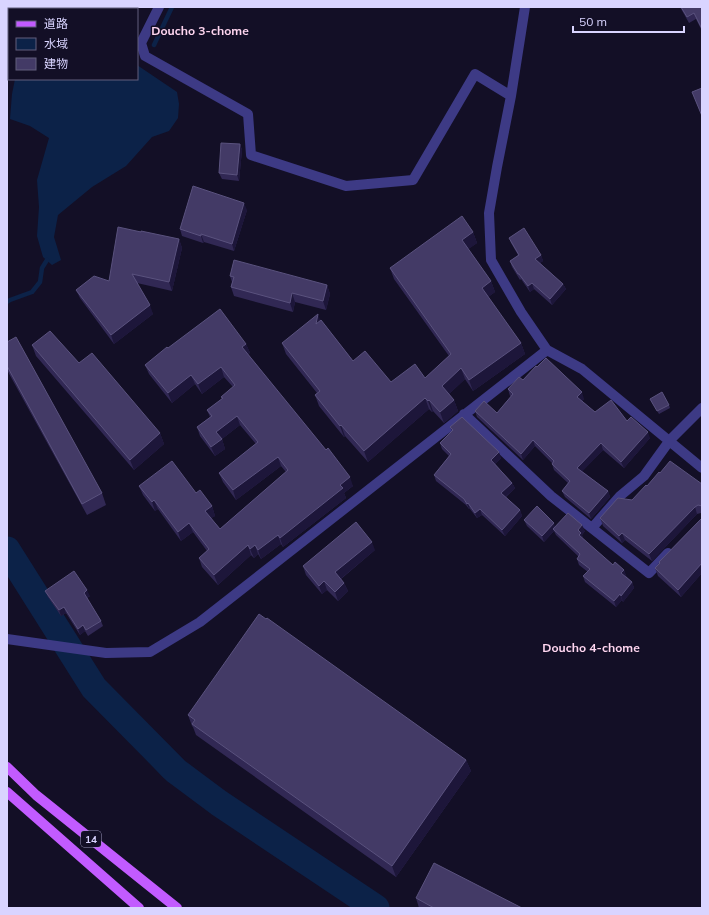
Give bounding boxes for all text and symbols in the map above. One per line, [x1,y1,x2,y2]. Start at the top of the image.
legend [8,8,138,80]
scale bar [573,8,684,34]
text: 50 m [579,14,607,29]
text: 道路 [44,16,68,31]
district label: Doucho 3-chome [151,23,249,38]
text: 水域 [44,36,68,51]
text: 建物 [44,56,68,71]
district label: Doucho 4-chome [542,640,640,655]
road number: 14 [81,831,101,847]

